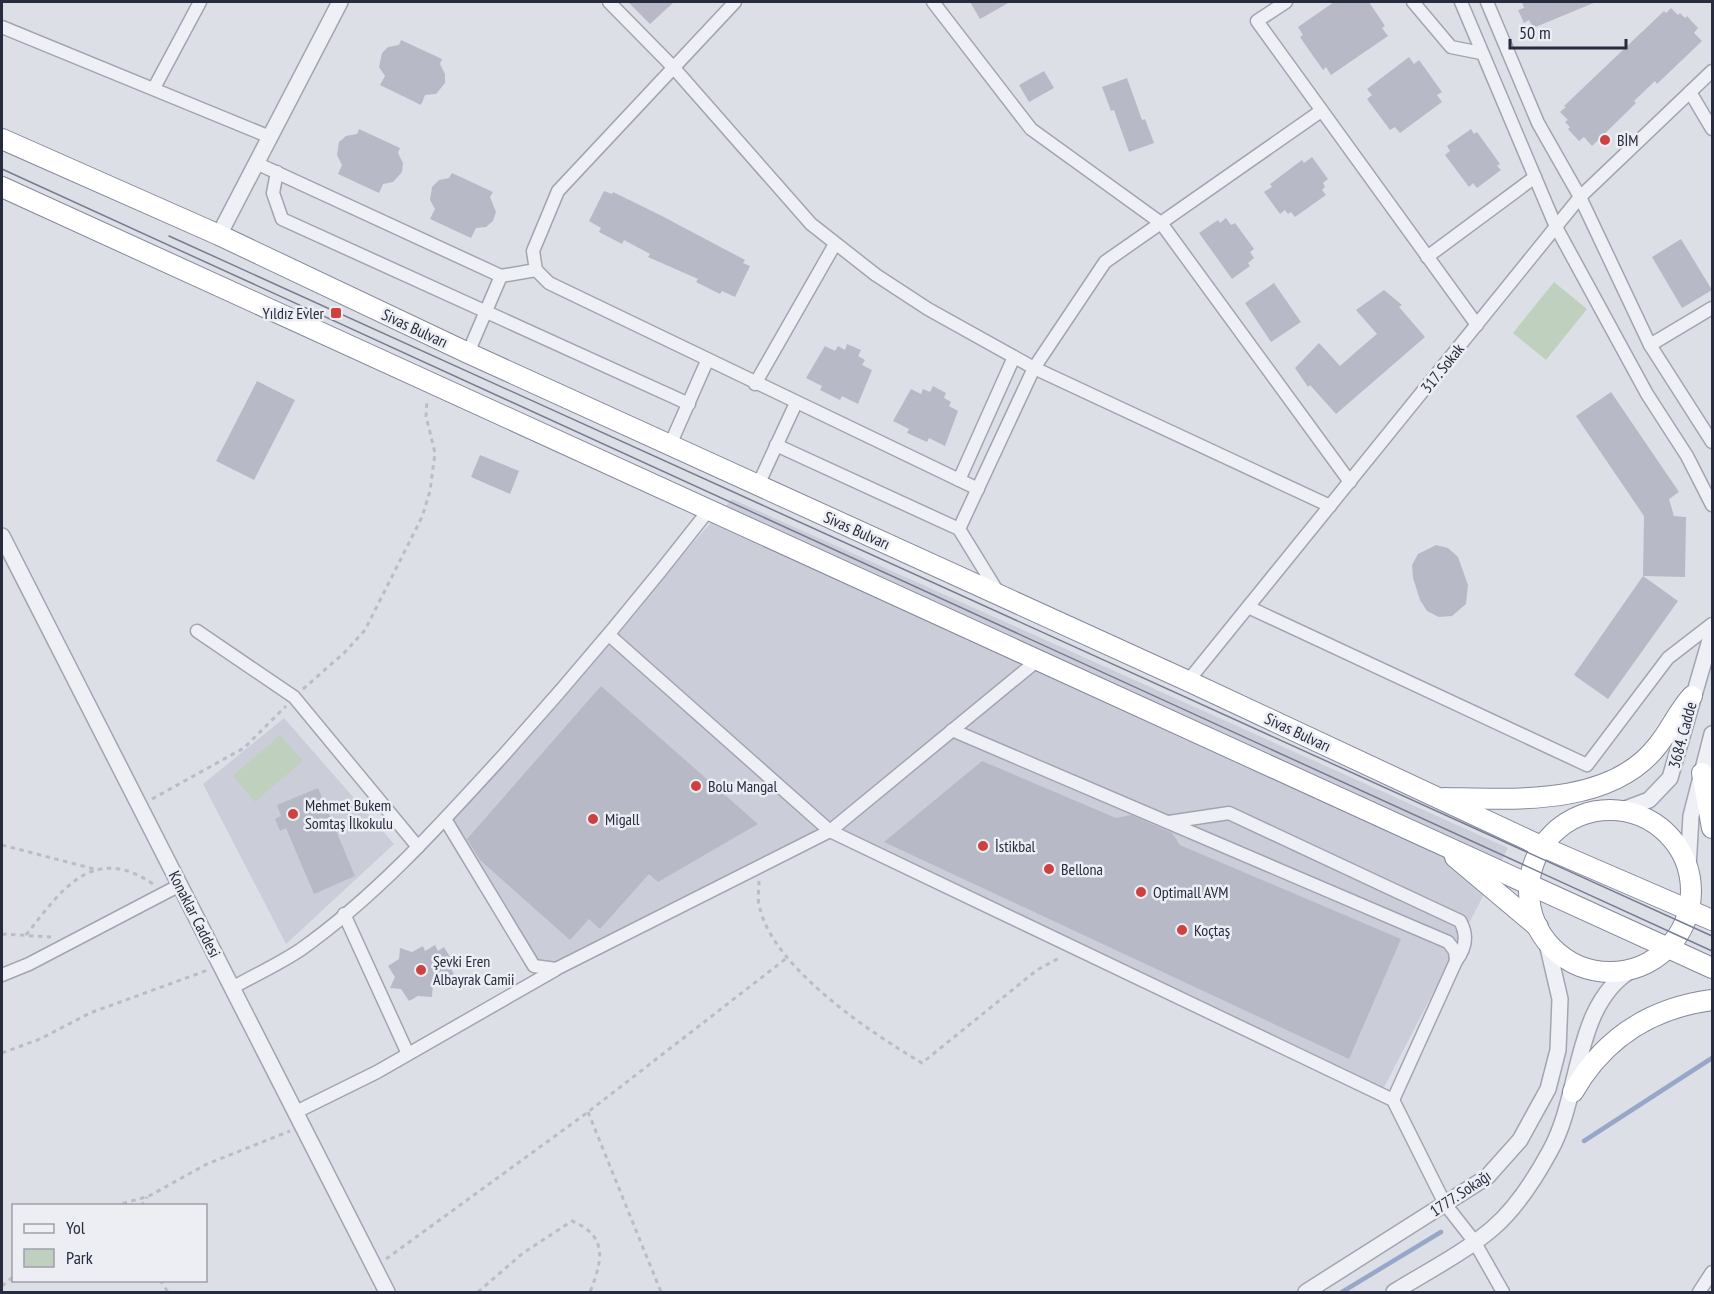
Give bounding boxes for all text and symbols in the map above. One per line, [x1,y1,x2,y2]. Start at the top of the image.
scale bar [1510,12,1626,50]
text: 50 m [1519,21,1551,44]
place label: BİM [1617,130,1638,150]
marker: BİM [1598,133,1612,147]
place label: Yıldız Evler [263,303,325,323]
street label: Sivas Bulvarı [379,304,451,352]
marker: Yıldız Evler [329,306,343,320]
street label: 317. Sokak [1416,339,1468,397]
street label: Sivas Bulvarı [821,507,893,553]
street label: 3684. Cadde [1664,700,1700,770]
street label: Sivas Bulvarı [1262,708,1334,756]
place label: Bolu Mangal [708,776,777,796]
marker: Bolu Mangal [689,779,703,793]
place label: Mehmet Bukem Somtaş İlkokulu [305,795,393,833]
marker: Mehmet Bukem Somtaş İlkokulu [286,807,300,821]
place label: Migall [605,809,640,829]
marker: Migall [586,812,600,826]
place label: İstikbal [995,836,1036,856]
marker: İstikbal [976,839,990,853]
place label: Bellona [1061,859,1103,879]
marker: Bellona [1042,862,1056,876]
street label: Konaklar Caddesi [165,867,225,961]
place label: Optimall AVM [1153,882,1228,902]
marker: Optimall AVM [1134,885,1148,899]
place label: Koçtaş [1194,920,1230,940]
marker: Koçtaş [1175,923,1189,937]
place label: Şevki Eren Albayrak Camii [433,951,515,989]
marker: Şevki Eren Albayrak Camii [414,963,428,977]
street label: 1777. Sokağı [1426,1165,1494,1221]
legend [12,1204,207,1282]
text: Yol [66,1216,86,1239]
text: Park [66,1246,93,1269]

